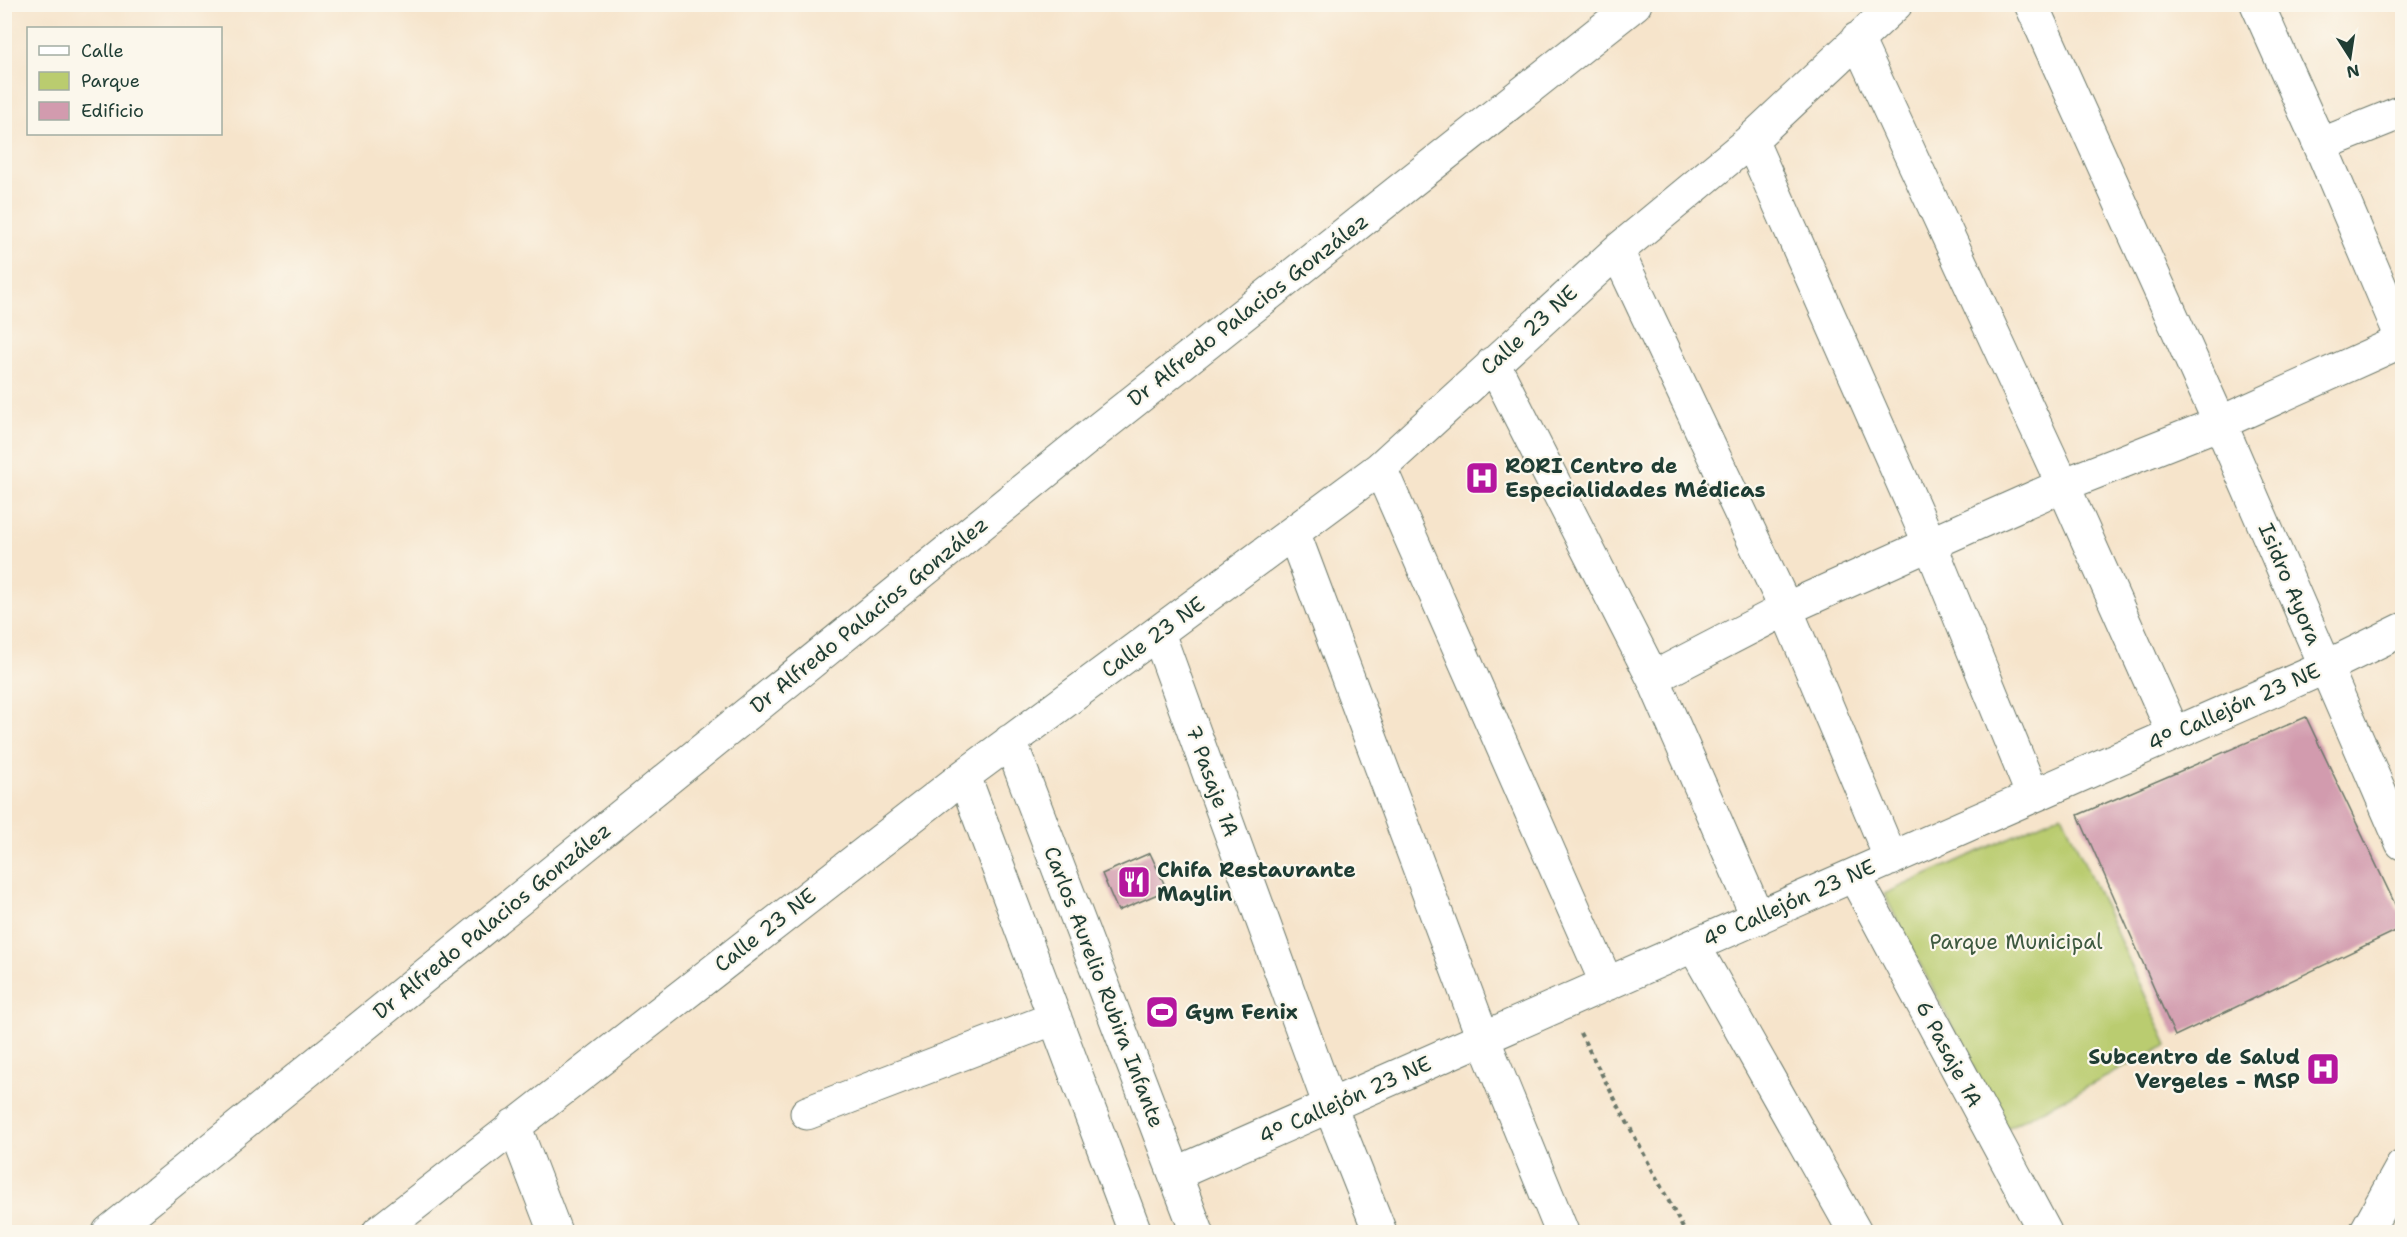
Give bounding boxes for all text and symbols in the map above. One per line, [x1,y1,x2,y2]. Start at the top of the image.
legend [27,27,222,135]
north arrow [2320,27,2380,87]
text: Calle [81,39,124,63]
text: N [2345,60,2361,83]
text: Parque [81,69,140,93]
text: Edificio [81,99,144,123]
street label: Dr Alfredo Palacios González [1122,207,1374,413]
street label: Calle 23 NE [1474,279,1584,381]
place label: RORI Centro de Especialidades Médicas [1505,452,1766,504]
hospital icon: RORI Centro de Especialidades Médicas [1464,460,1500,496]
street label: Dr Alfredo Palacios González [744,510,994,720]
street label: Isidro Ayora [2252,519,2328,649]
street label: Calle 23 NE [1096,590,1210,684]
street label: 4° Callejón 23 NE [2143,656,2325,758]
street label: 7 Pasaje 1A [1179,721,1245,841]
street label: Dr Alfredo Palacios González [367,816,617,1026]
street label: Carlos Aurelio Rubira Infante [1037,842,1171,1132]
street label: 4° Callejón 23 NE [1698,852,1880,954]
place label: Chifa Restaurante Maylin [1157,856,1356,908]
restaurant icon: Chifa Restaurante Maylin [1116,864,1152,900]
street label: Calle 23 NE [708,882,822,978]
park label: Parque Municipal [1929,928,2103,956]
sports icon: Gym Fenix [1144,994,1180,1030]
street label: 6 Pasaje 1A [1909,996,1989,1112]
place label: Gym Fenix [1185,998,1298,1026]
place label: Subcentro de Salud Vergeles - MSP [2088,1043,2300,1095]
street label: 4° Callejón 23 NE [1254,1049,1436,1151]
hospital icon: Subcentro de Salud Vergeles - MSP [2305,1051,2341,1087]

